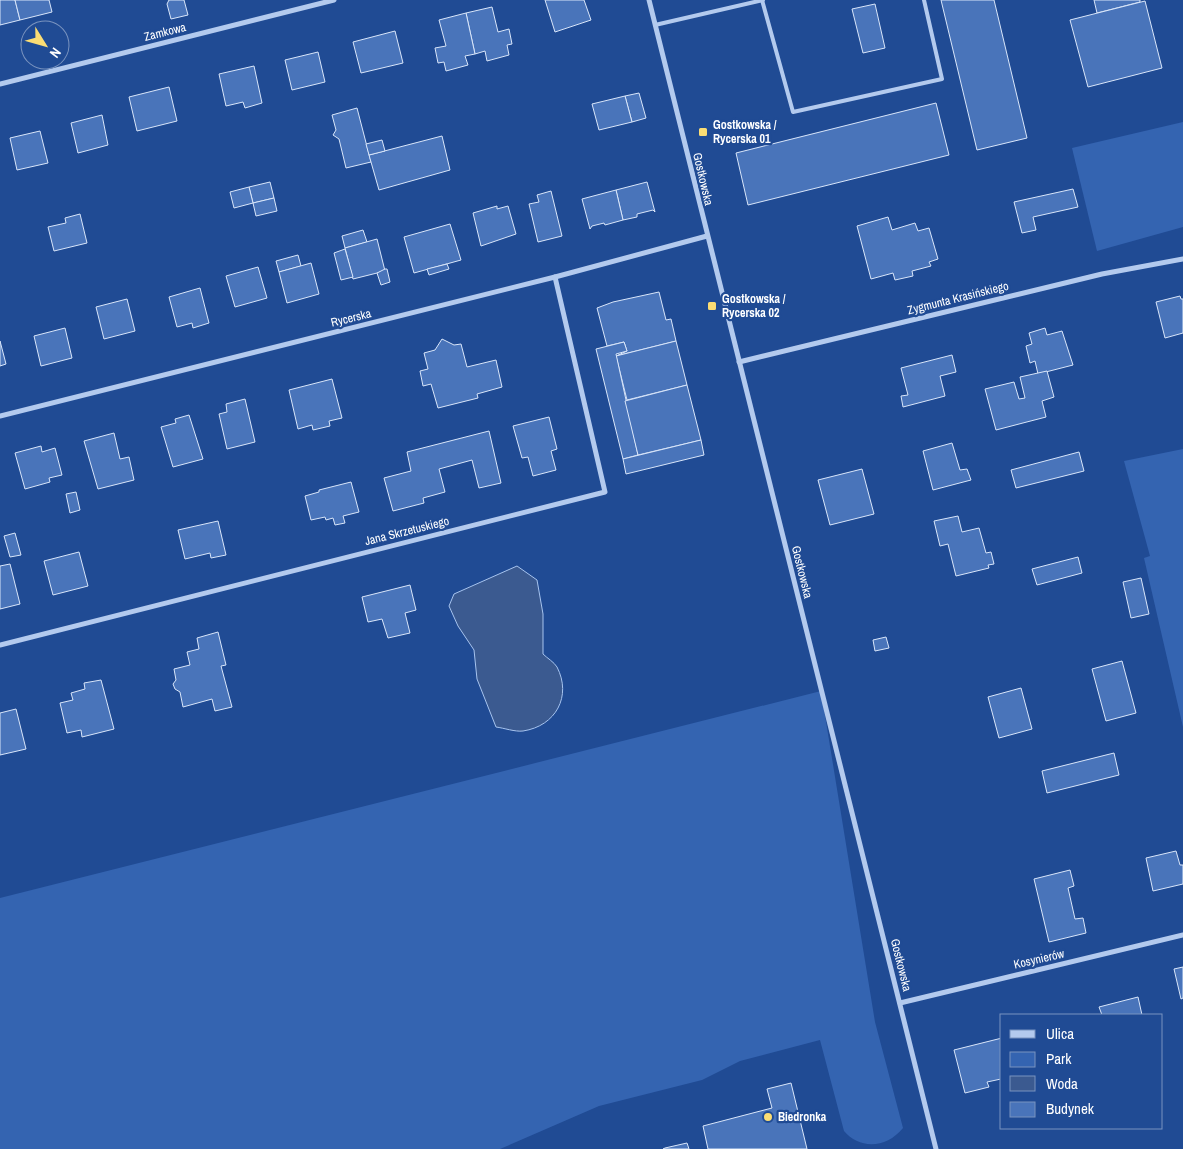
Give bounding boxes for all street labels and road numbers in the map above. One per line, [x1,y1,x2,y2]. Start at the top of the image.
street label: Zamkowa [142,19,188,45]
street label: Gostkowska [689,151,717,207]
street label: Zygmunta Krasińskiego [906,278,1010,318]
street label: Rycerska [329,305,373,331]
street label: Jana Skrzetuskiego [363,513,451,549]
street label: Gostkowska [788,544,816,600]
street label: Gostkowska [887,937,915,993]
street label: Kosynierów [1012,945,1067,973]

